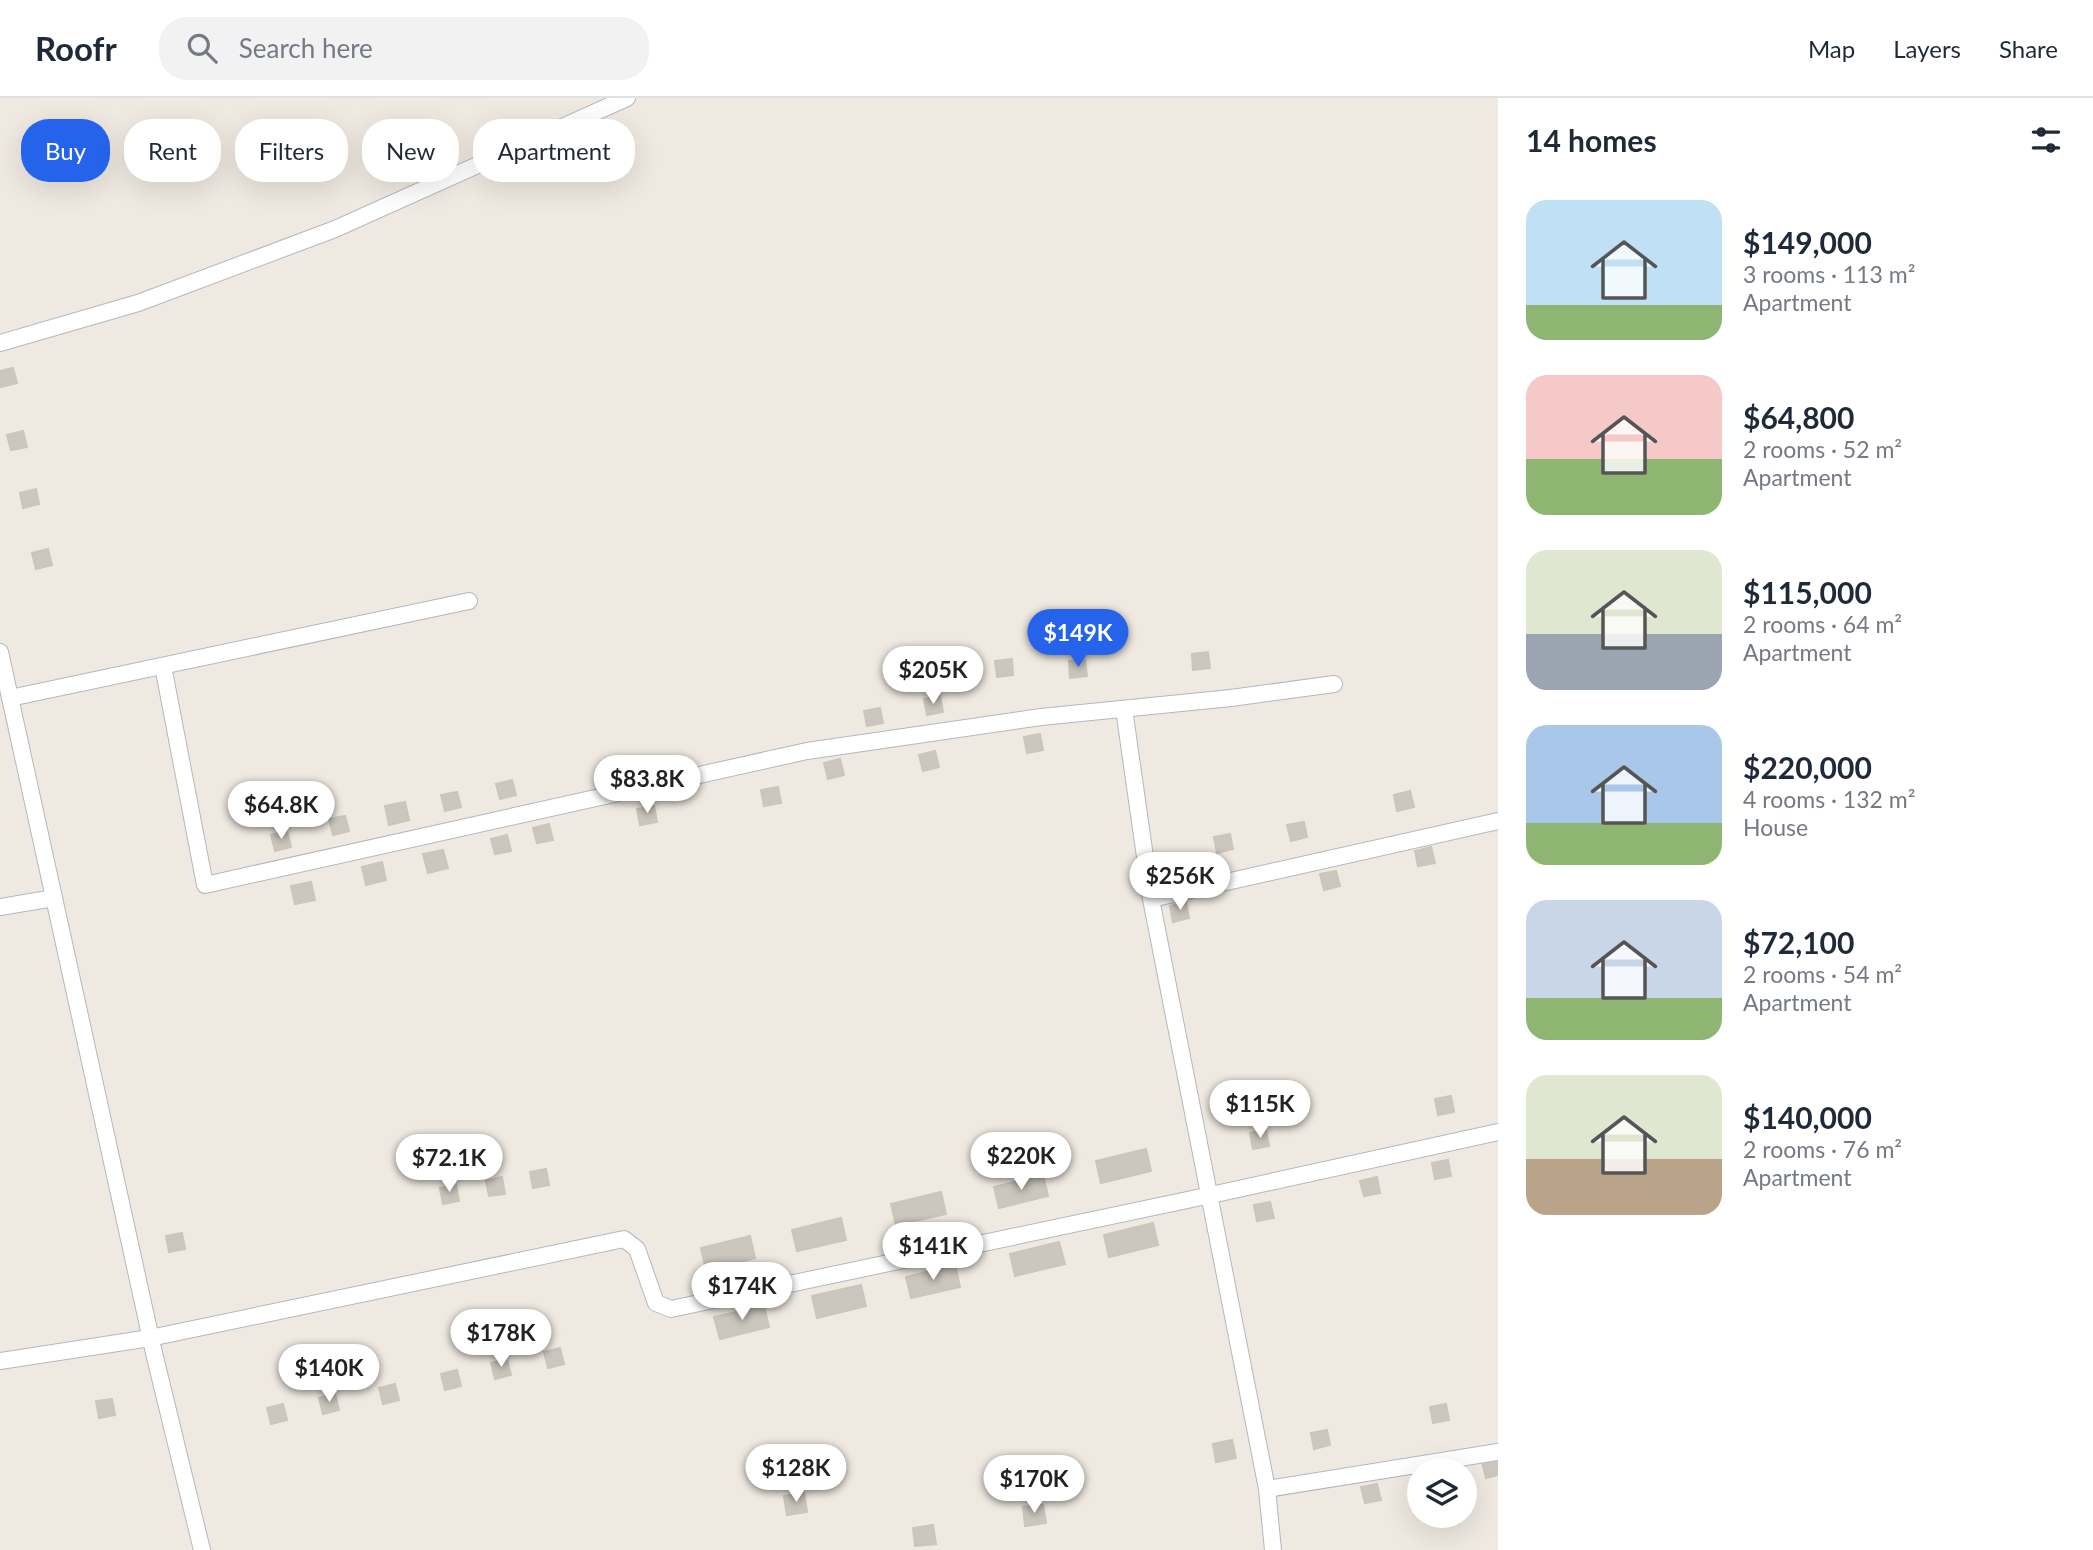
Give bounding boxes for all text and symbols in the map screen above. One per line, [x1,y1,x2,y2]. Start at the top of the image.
search box [159,17,649,80]
text: Roofr [35,28,117,68]
icon: search [183,29,221,67]
text: Search here [239,32,373,64]
text: Map [1808,34,1855,63]
text: Layers [1893,34,1961,63]
text: Share [1999,34,2058,63]
chip: Buy [21,119,110,182]
chip: Rent [124,119,221,182]
chip: Filters [235,119,348,182]
chip: New [362,119,459,182]
chip: Apartment [473,119,635,182]
icon: filters [2027,121,2065,159]
text: 14 homes [1526,122,1657,158]
text: $149,000 [1743,224,1872,260]
icon: home [1582,228,1666,312]
text: 3 rooms · 113 m² [1743,260,1915,288]
text: Apartment [1743,288,1851,316]
text: $64,800 [1743,399,1854,435]
icon: home [1582,403,1666,487]
text: 2 rooms · 52 m² [1743,435,1902,463]
text: Apartment [1743,463,1851,491]
text: $115,000 [1743,574,1872,610]
icon: home [1582,578,1666,662]
pin: $149K [1029,610,1127,669]
text: 2 rooms · 64 m² [1743,610,1902,638]
text: $149K [1043,618,1113,646]
text: Apartment [1743,638,1851,666]
pin: $205K [884,646,982,706]
text: $205K [898,655,968,683]
text: $220,000 [1743,749,1872,785]
icon: home [1582,753,1666,837]
pin: $83.8K [590,756,704,815]
text: $83.8K [610,764,684,792]
pin: $64.8K [224,782,338,841]
text: 4 rooms · 132 m² [1743,785,1915,813]
text: $64.8K [244,790,318,818]
text: House [1743,813,1808,841]
pin: $256K [1131,852,1229,912]
text: $256K [1145,861,1215,889]
text: $72,100 [1743,924,1854,960]
icon: home [1582,928,1666,1012]
text: 2 rooms · 54 m² [1743,960,1902,988]
text: Apartment [1743,988,1851,1016]
pin: $115K [1211,1080,1309,1140]
text: $115K [1225,1089,1295,1117]
text: $140,000 [1743,1099,1872,1135]
icon: home [1582,1103,1666,1187]
pin: $220K [972,1132,1070,1192]
pin: $72.1K [392,1134,506,1194]
text: 2 rooms · 76 m² [1743,1135,1902,1163]
text: $220K [986,1141,1056,1169]
text: $72.1K [412,1143,486,1171]
text: Apartment [1743,1163,1851,1191]
pin: $141K [884,1222,982,1282]
text: $141K [898,1231,968,1259]
pin: $174K [693,1262,791,1322]
text: $174K [707,1271,777,1299]
pin: $178K [452,1310,550,1369]
text: $178K [466,1318,536,1346]
pin: $140K [280,1344,378,1404]
text: $140K [294,1353,364,1381]
pin: $128K [747,1444,845,1504]
text: $128K [761,1453,831,1481]
pin: $170K [985,1456,1083,1515]
map controls [1407,1458,1477,1528]
button: layers [1407,1458,1477,1528]
text: $170K [999,1464,1069,1492]

